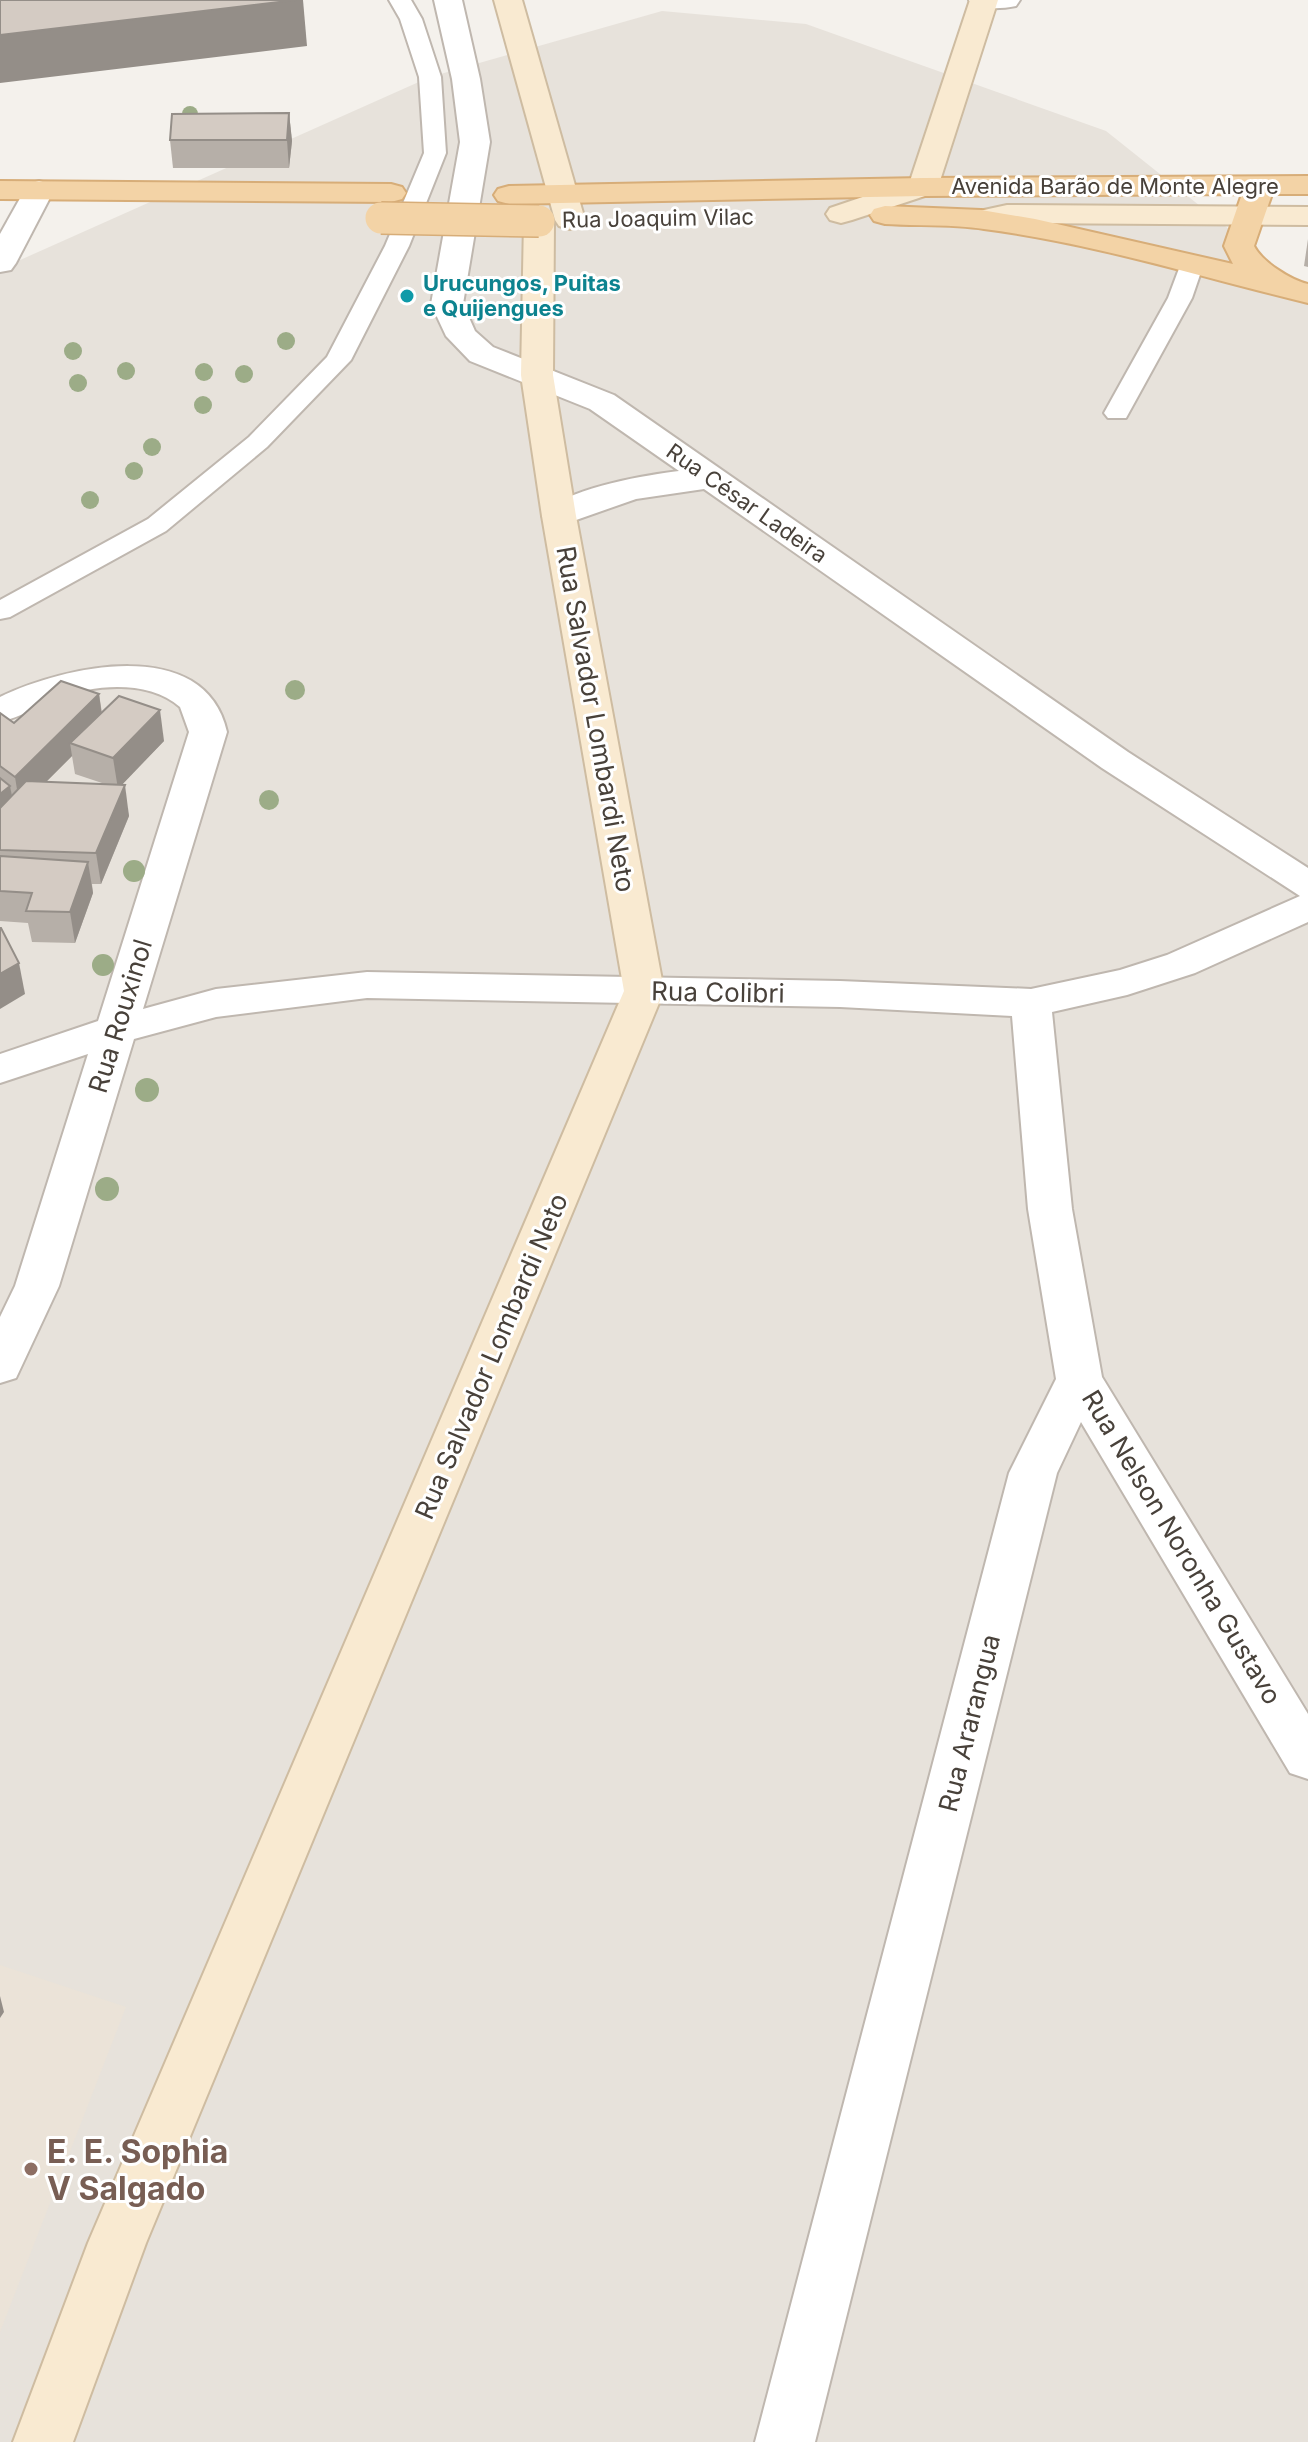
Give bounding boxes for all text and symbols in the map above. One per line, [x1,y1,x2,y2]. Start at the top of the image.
street label: Avenida Barão de Monte Alegre [951,173,1279,199]
street label: Rua Joaquim Vilac [562,203,754,233]
place label: Urucungos, Puitas e Quijengues [423,270,621,321]
marker: Urucungos, Puitas e Quijengues [398,287,416,305]
street label: Rua César Ladeira [662,438,832,568]
street label: Rua Salvador Lombardi Neto [550,544,642,894]
street label: Rua Rouxinol [82,935,158,1097]
street label: Rua Colibri [651,975,785,1009]
street label: Rua Salvador Lombardi Neto [408,1189,574,1523]
street label: Rua Nelson Noronha Gustavo [1076,1384,1288,1710]
street label: Rua Ararangua [932,1631,1006,1815]
place label: E. E. Sophia V Salgado [47,2132,228,2208]
marker: E. E. Sophia V Salgado [22,2160,40,2178]

